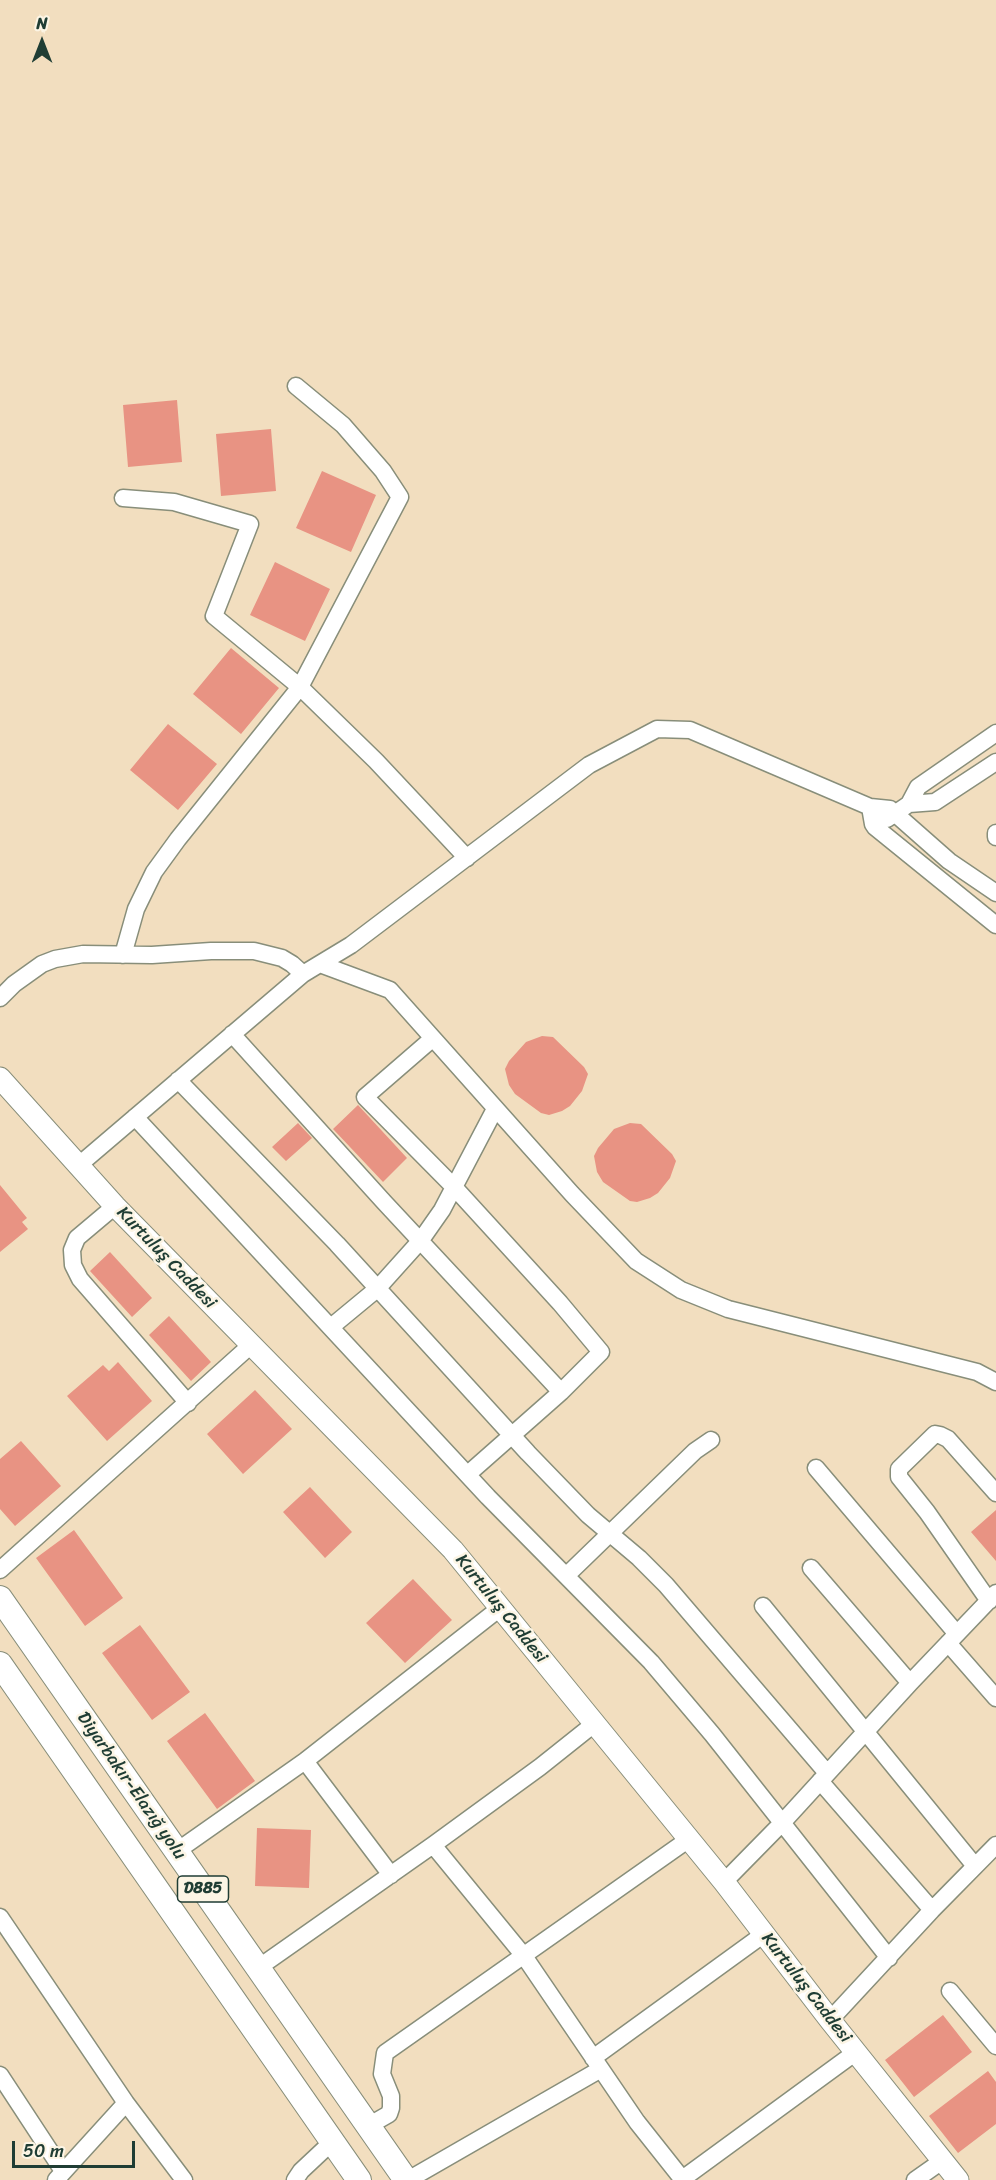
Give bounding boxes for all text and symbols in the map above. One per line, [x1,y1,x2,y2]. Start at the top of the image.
text: N [36,9,48,38]
north arrow [12,12,72,72]
street label: Kurtuluş Caddesi [112,1202,220,1314]
street label: Kurtuluş Caddesi [450,1550,552,1668]
street label: Diyarbakır-Elazığ yolu [72,1708,190,1864]
road number: D885 [178,1876,228,1902]
street label: Kurtuluş Caddesi [756,1929,856,2047]
scale bar [15,2129,138,2167]
text: 50 m [23,2135,64,2167]

